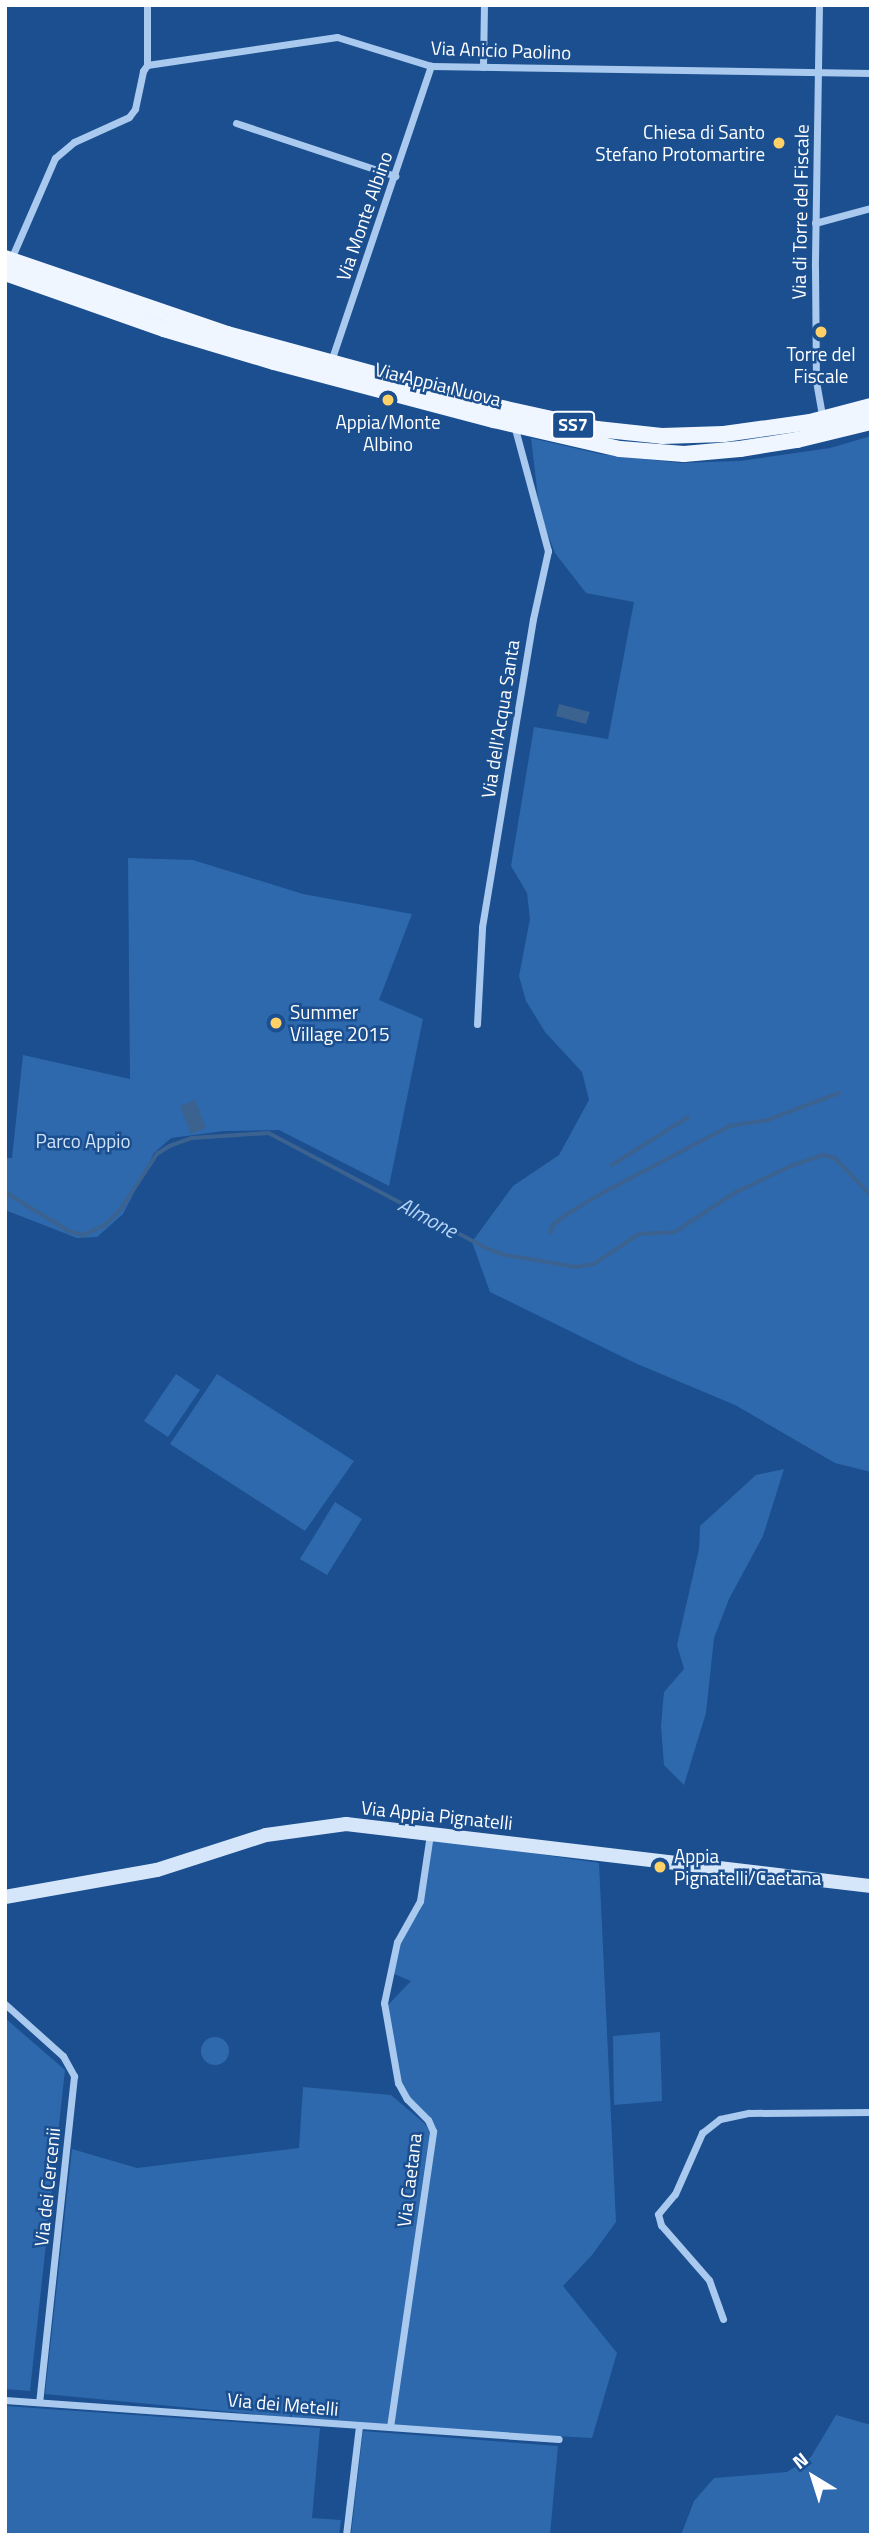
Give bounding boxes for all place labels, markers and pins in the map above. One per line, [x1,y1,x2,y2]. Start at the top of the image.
place label: Chiesa di Santo Stefano Protomartire [595,121,765,165]
marker: Chiesa di Santo Stefano Protomartire [771,135,787,151]
marker: Torre del Fiscale [813,324,829,340]
place label: Torre del Fiscale [786,343,856,387]
marker: Appia/Monte Albino [380,392,396,408]
place label: Appia/Monte Albino [335,411,441,455]
place label: Summer Village 2015 [290,1001,390,1045]
marker: Summer Village 2015 [268,1015,284,1031]
place label: Appia Pignatelli/Caetana [674,1845,821,1889]
marker: Appia Pignatelli/Caetana [652,1859,668,1875]

